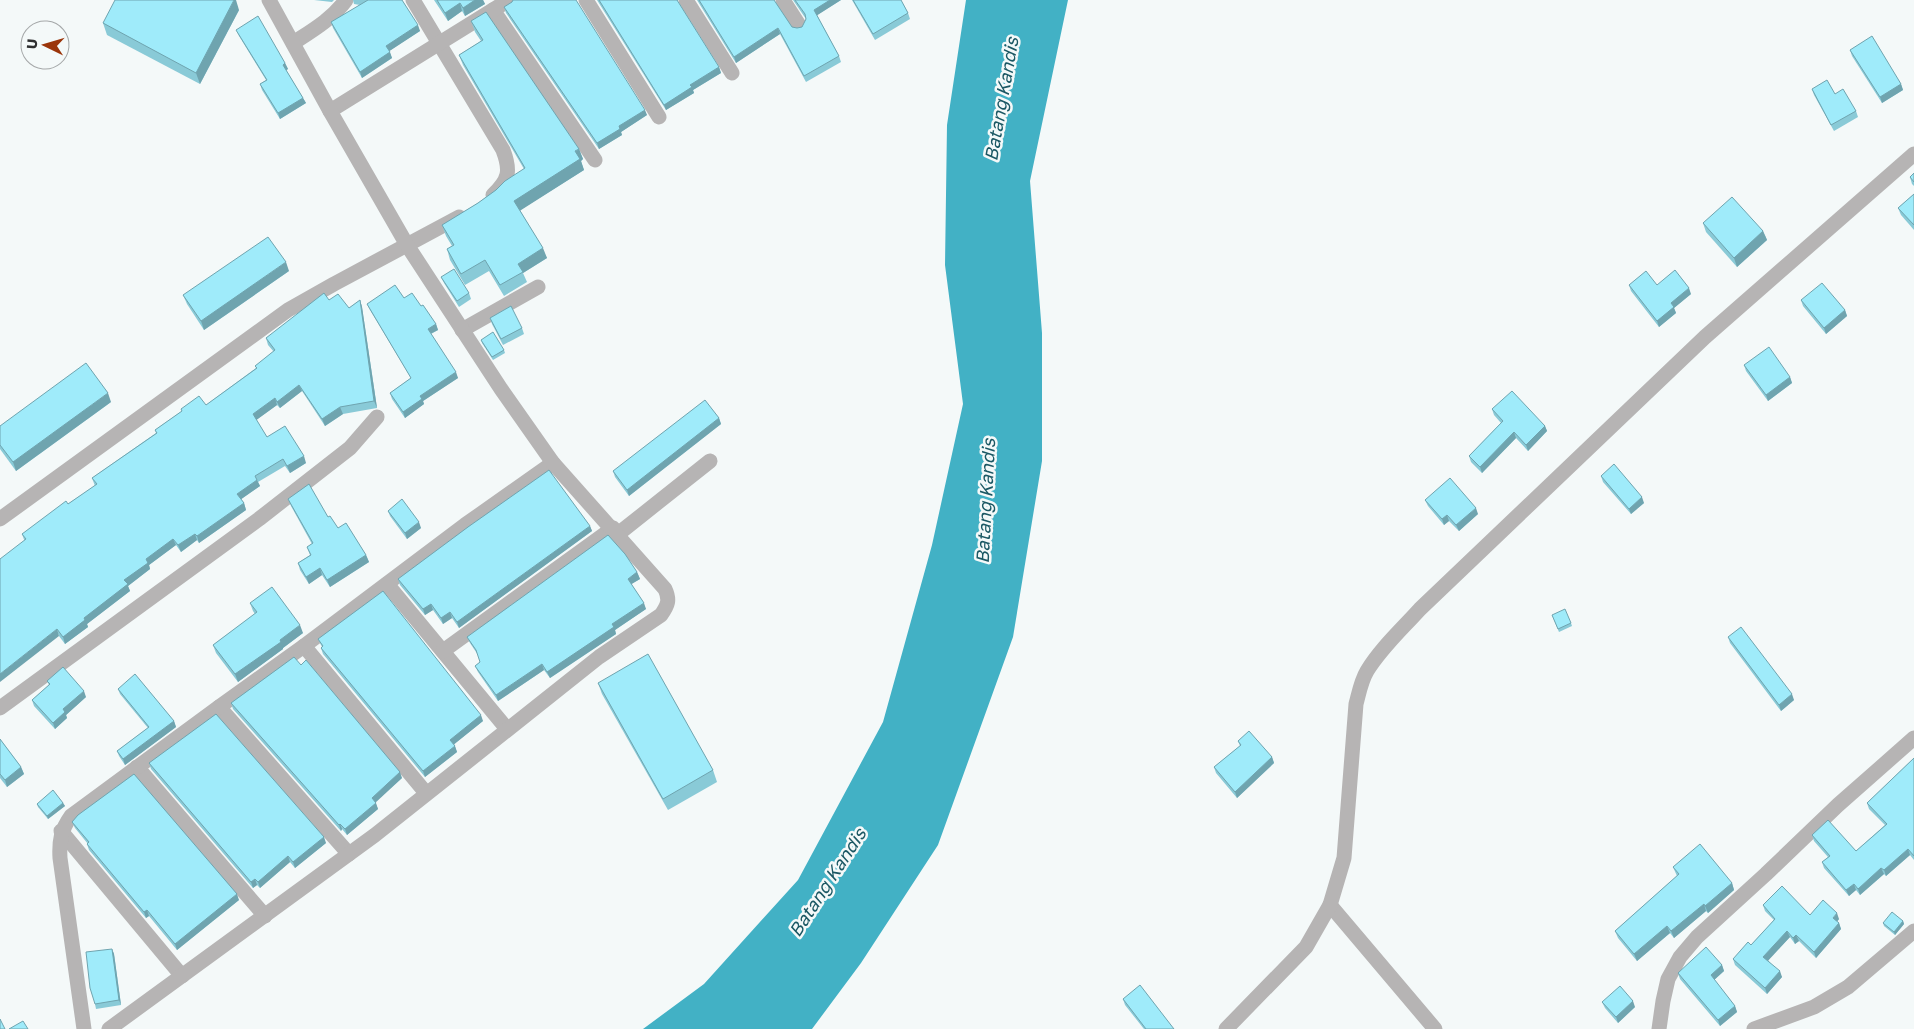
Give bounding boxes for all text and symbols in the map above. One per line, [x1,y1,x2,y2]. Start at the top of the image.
north arrow [20,20,70,70]
water label: Batang Kandis [979,34,1023,162]
text: U [23,38,40,50]
water label: Batang Kandis [971,437,999,564]
water label: Batang Kandis [784,822,871,940]

